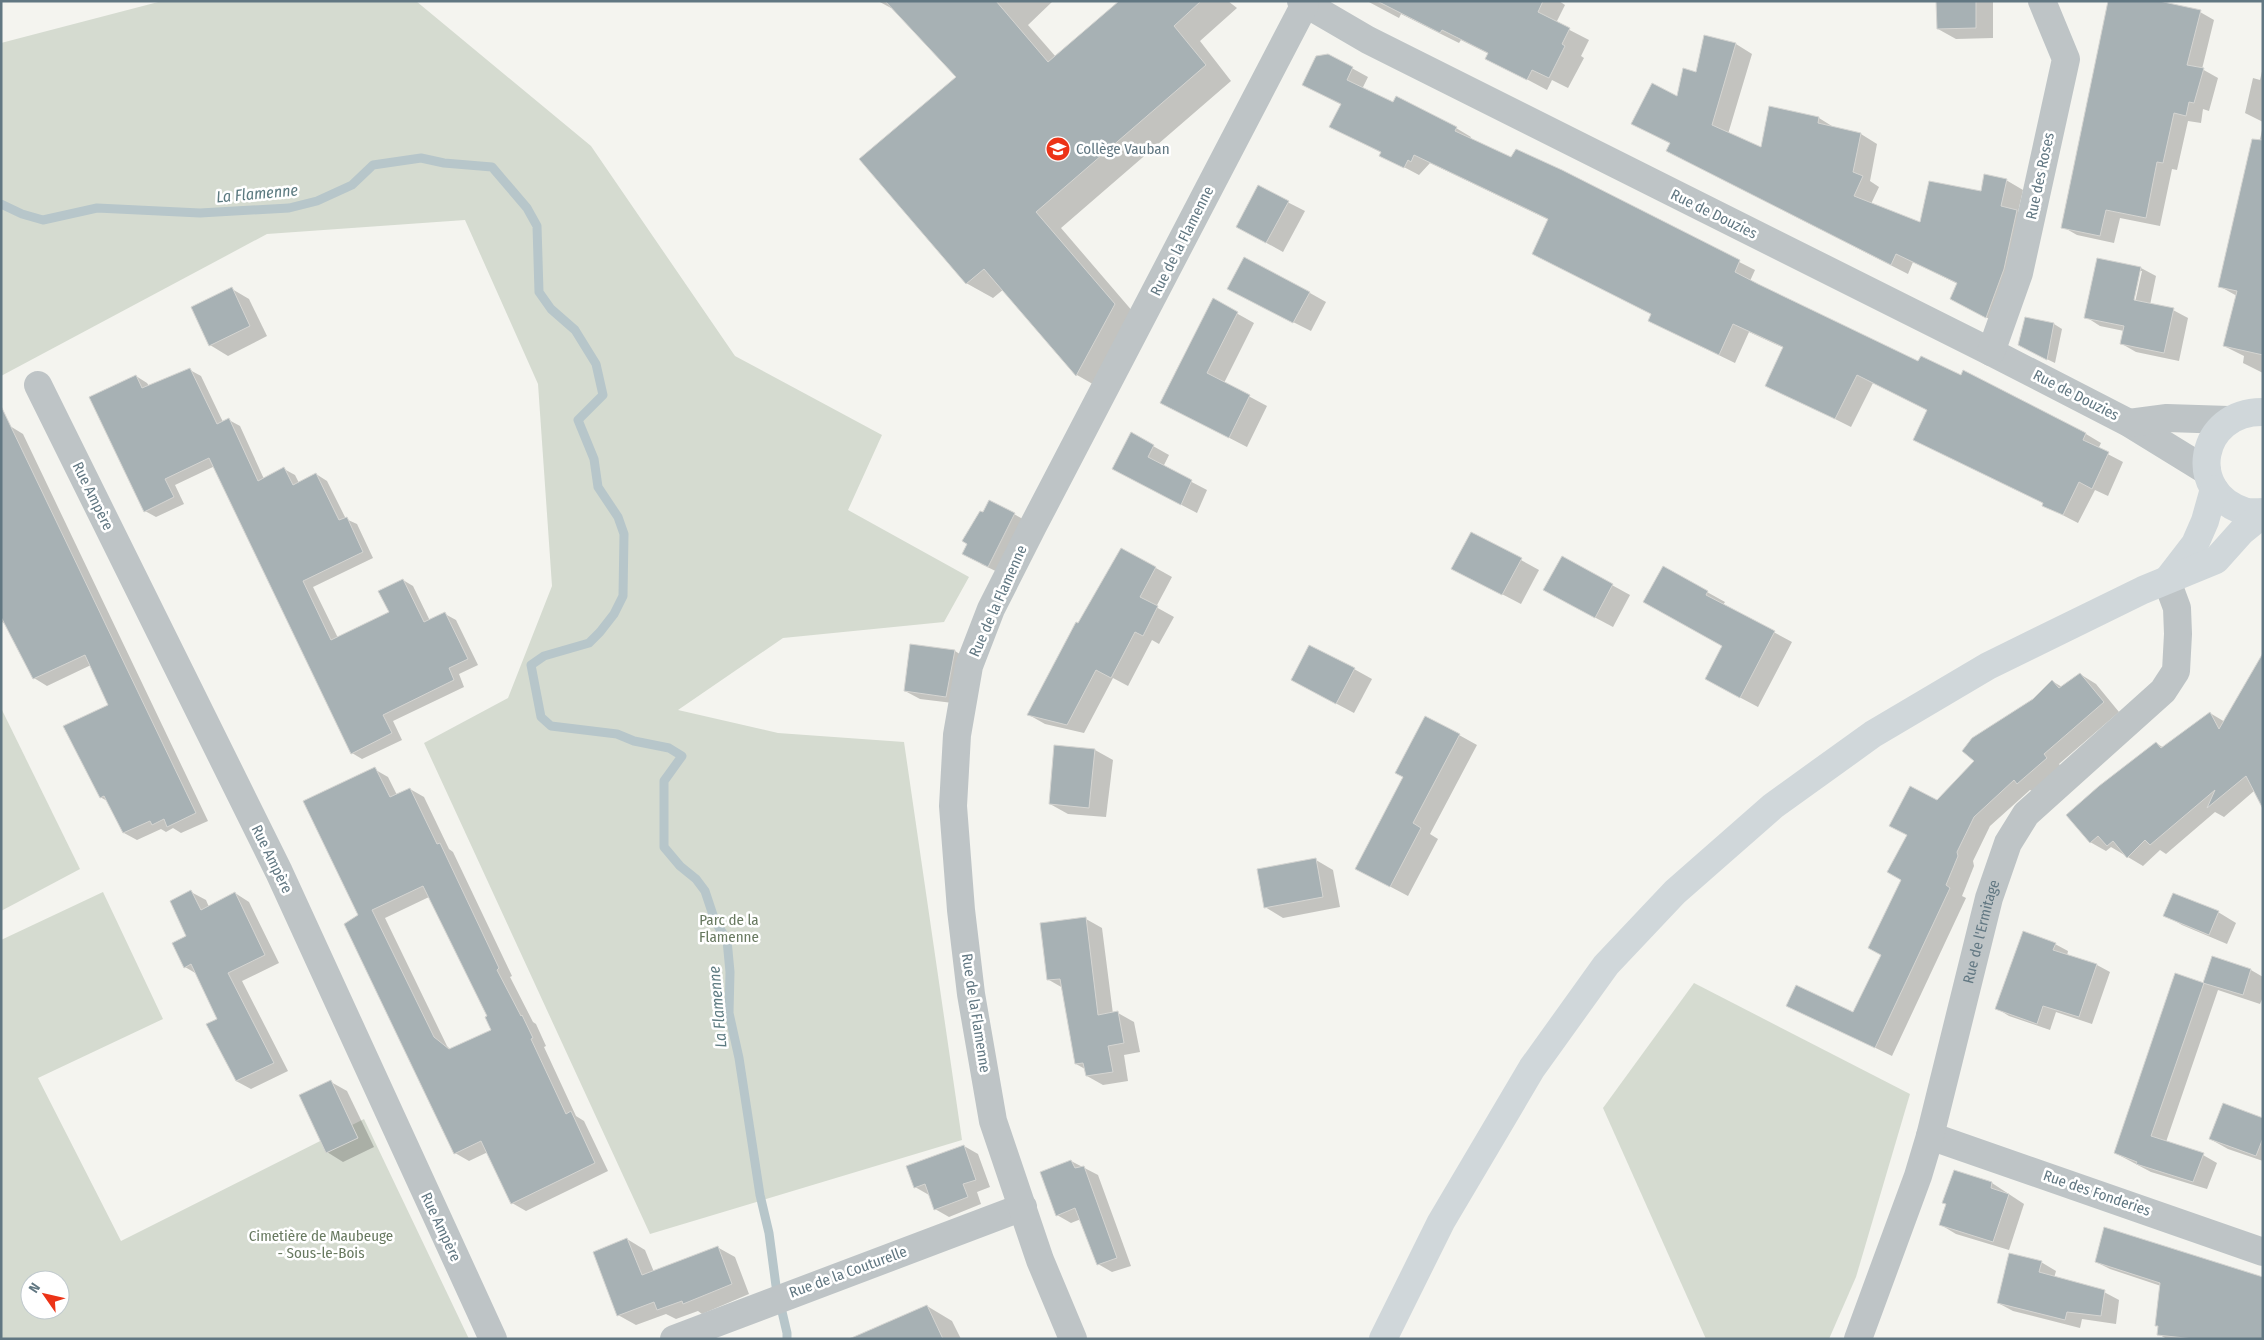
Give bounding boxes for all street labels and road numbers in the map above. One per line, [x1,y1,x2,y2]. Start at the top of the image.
street label: Rue des Roses [2022,131,2058,221]
street label: Rue de la Flamenne [1147,183,1217,299]
street label: Rue de Douzies [1668,185,1760,243]
street label: Rue de Douzies [2030,366,2122,424]
street label: Rue Ampère [69,459,117,533]
street label: Rue de la Flamenne [965,542,1031,660]
street label: Rue Ampère [248,822,296,896]
street label: Rue de l'Ermitage [1959,877,2004,985]
street label: Rue de la Flamenne [958,952,994,1074]
street label: Rue des Fonderies [2041,1166,2153,1220]
street label: Rue Ampère [417,1190,465,1264]
street label: Rue de la Couturelle [787,1242,909,1302]

